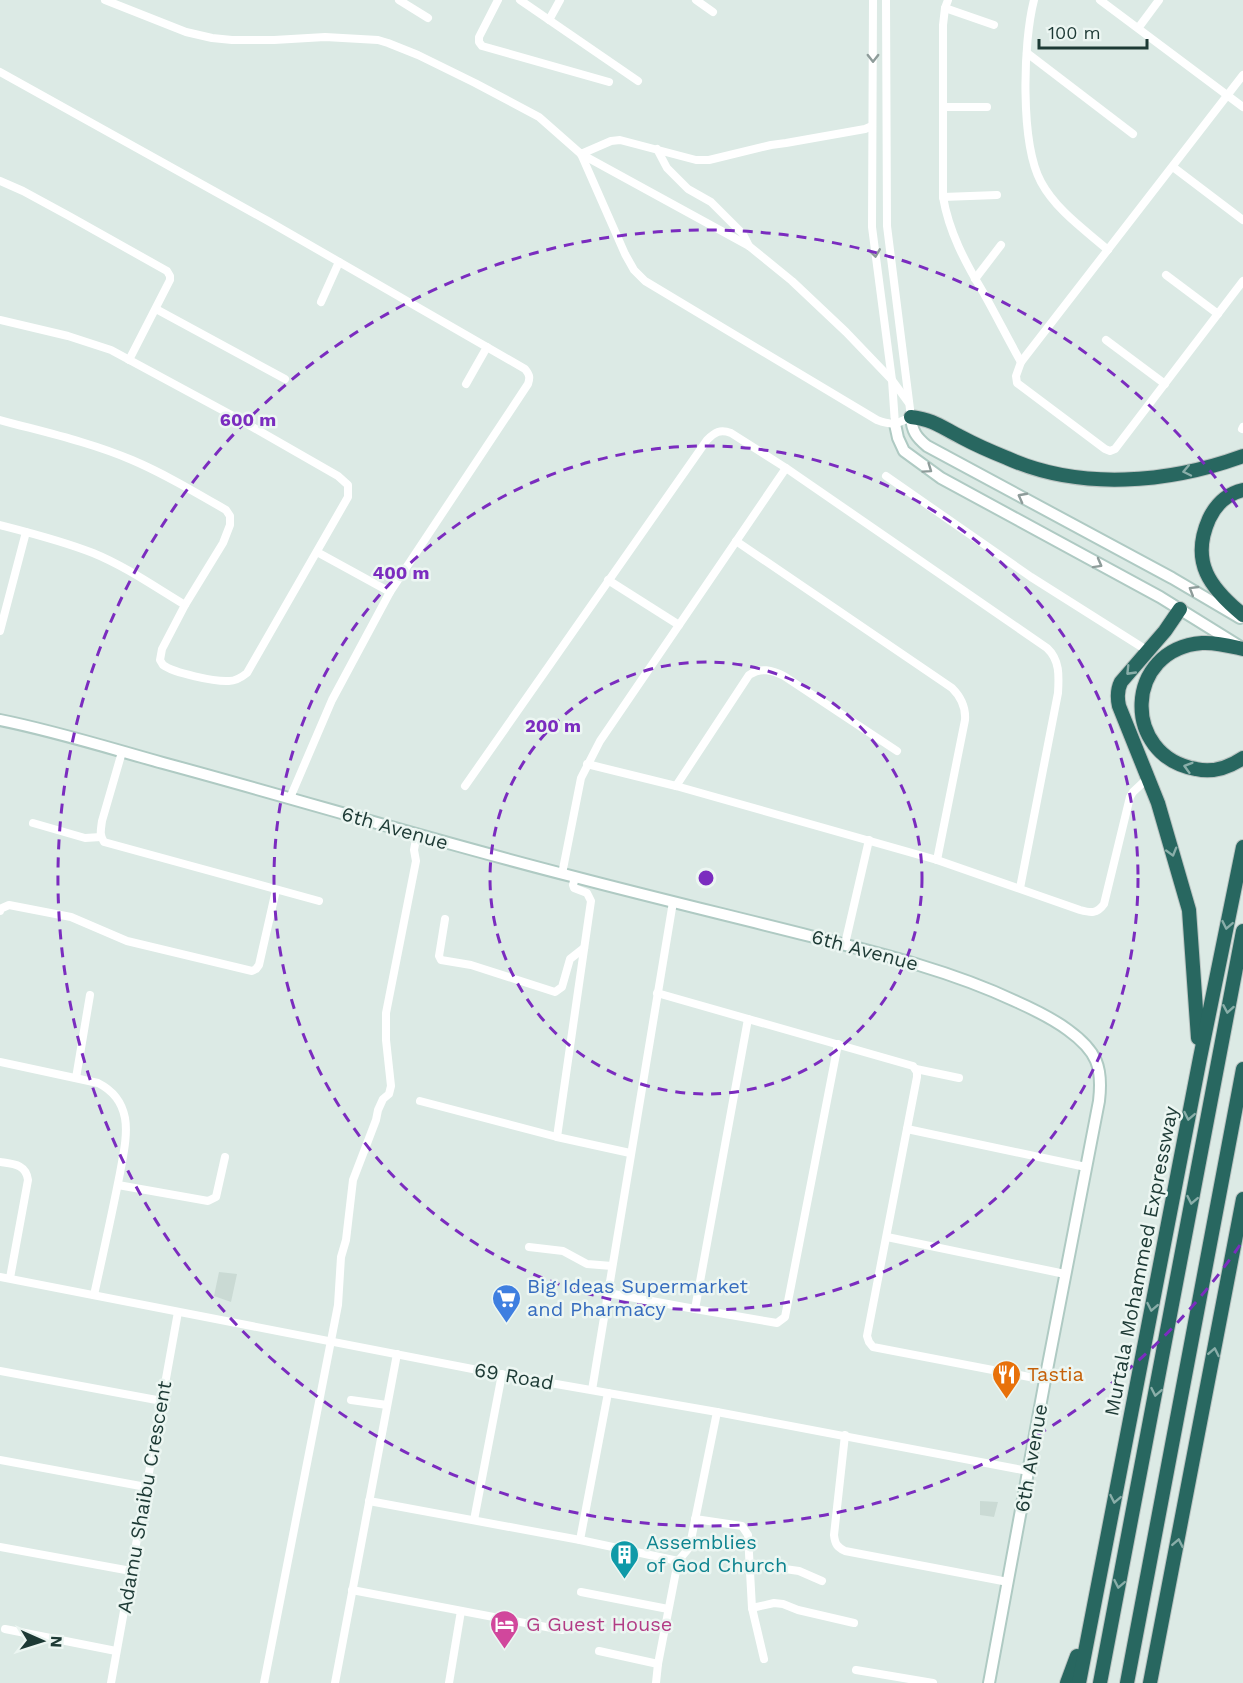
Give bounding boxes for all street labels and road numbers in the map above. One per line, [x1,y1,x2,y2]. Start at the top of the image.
street label: 6th Avenue [339,801,451,855]
street label: 6th Avenue [809,924,921,976]
street label: Murtala Mohammed Expressway [1099,1103,1183,1418]
street label: 69 Road [472,1357,556,1395]
street label: Adamu Shaibu Crescent [112,1378,176,1615]
street label: 6th Avenue [1010,1402,1052,1514]

